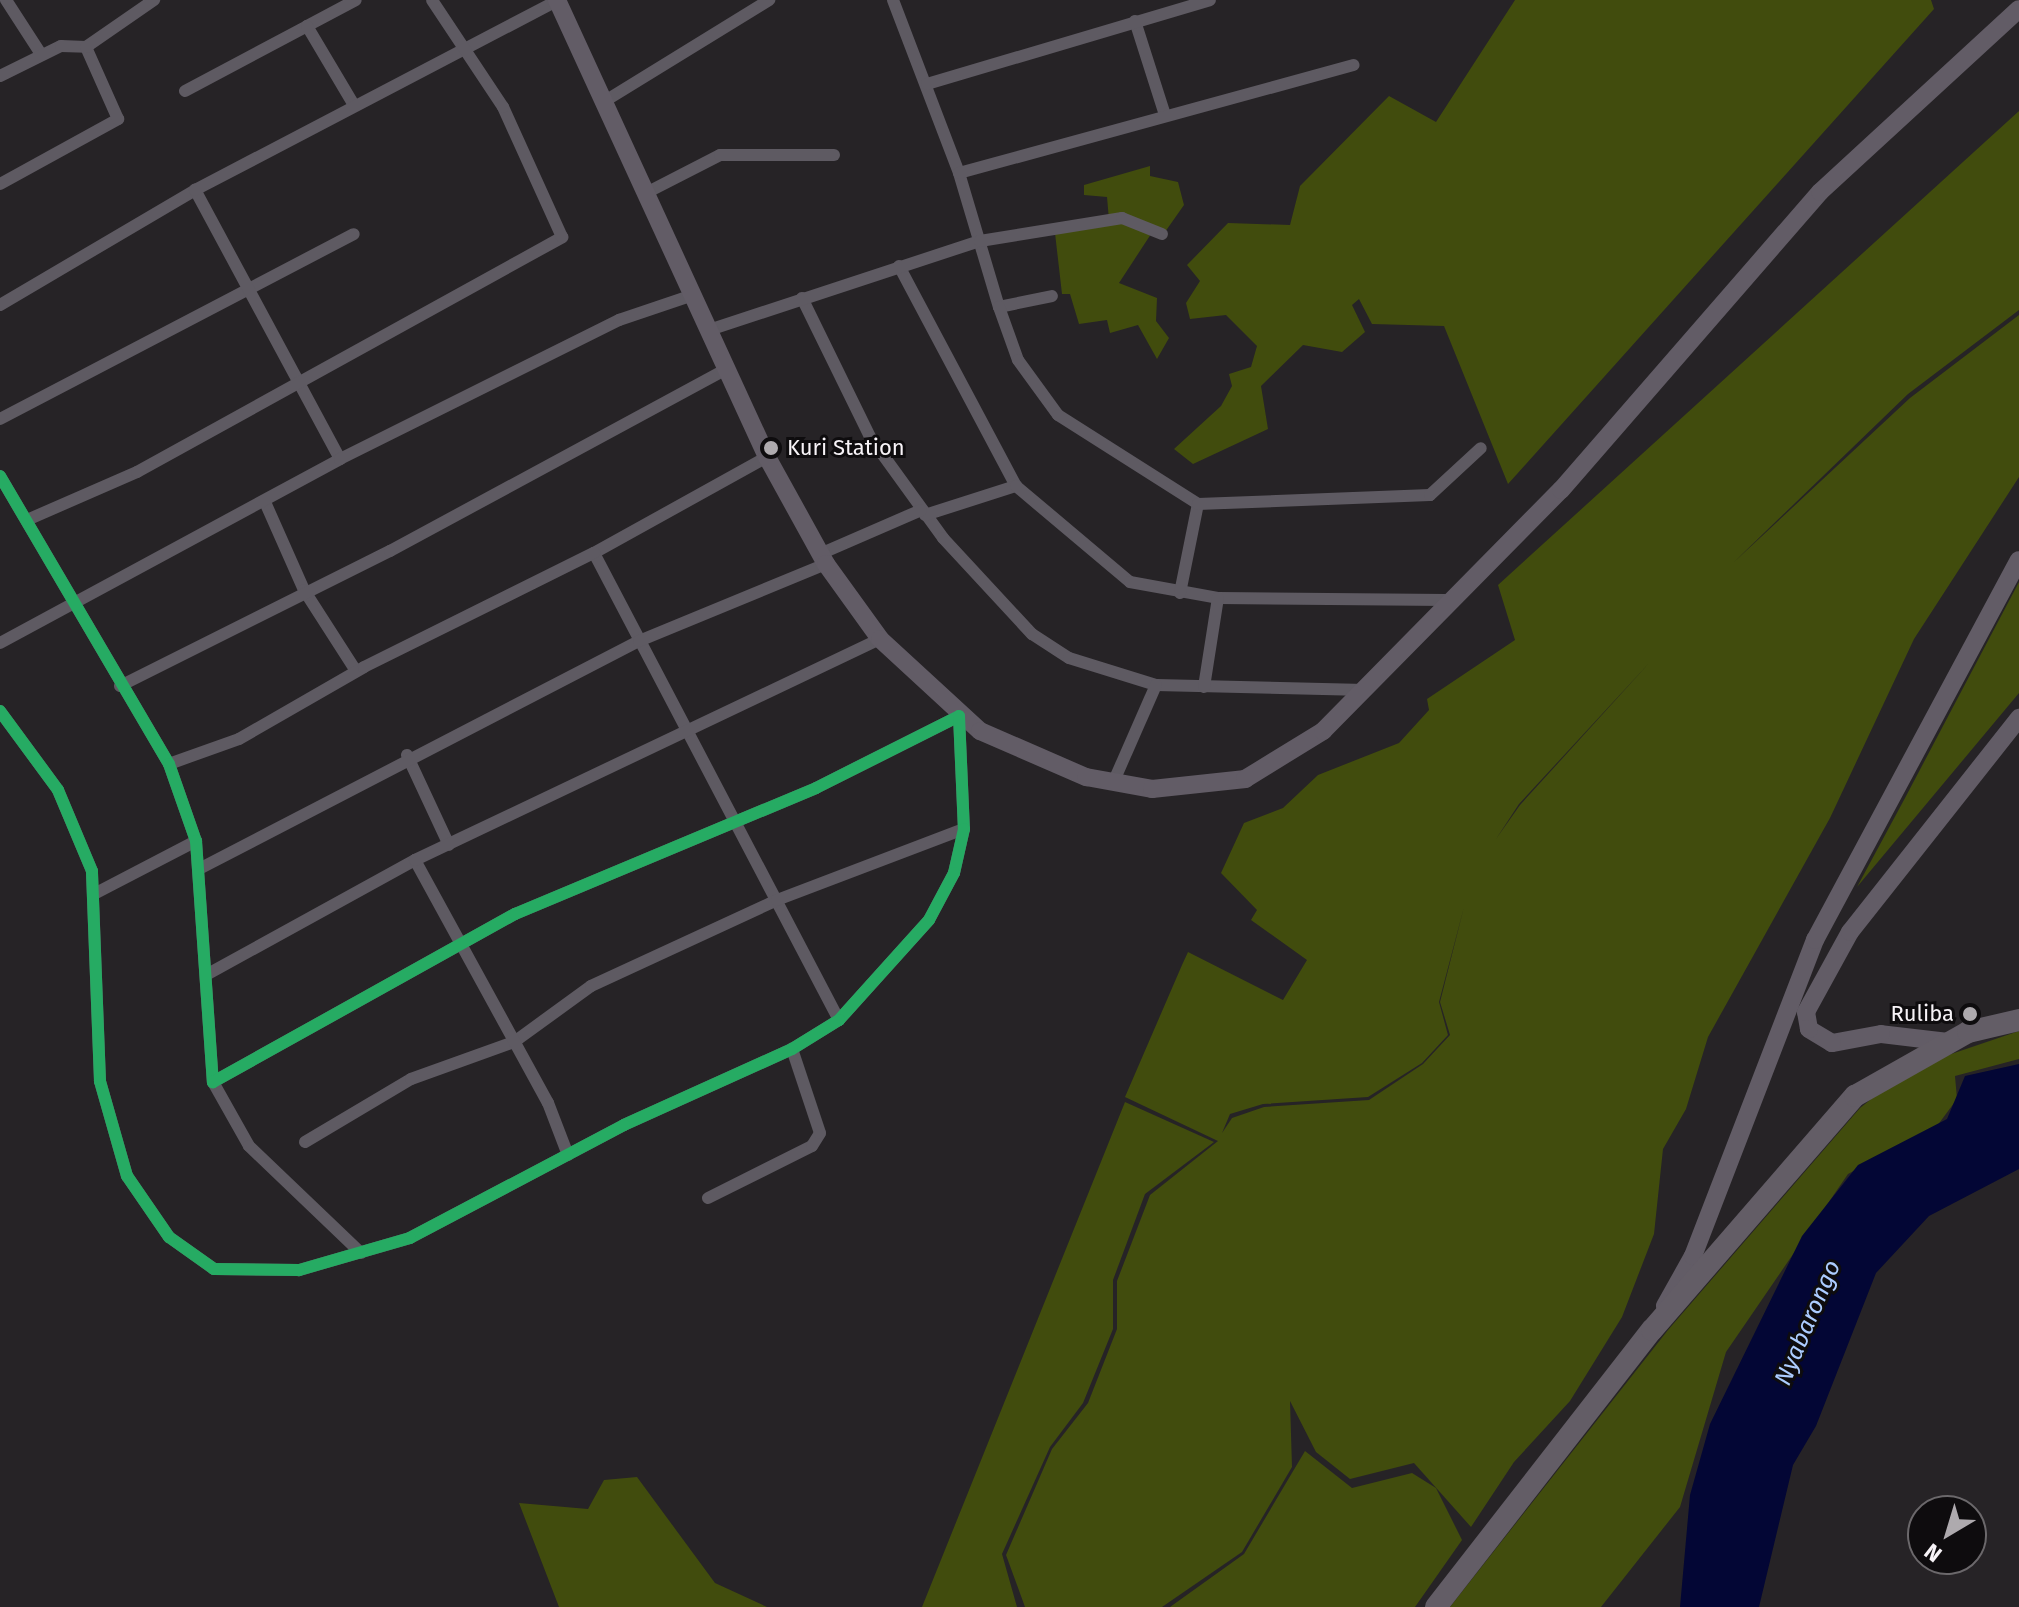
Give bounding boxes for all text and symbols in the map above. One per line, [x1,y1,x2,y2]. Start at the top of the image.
place label: Kuri Station [787,435,905,461]
marker: Kuri Station [762,439,780,457]
place label: Ruliba [1890,1001,1954,1027]
marker: Ruliba [1961,1005,1979,1023]
water label: Nyabarongo [1769,1256,1847,1390]
north arrow [1907,1495,1987,1575]
text: N [1919,1538,1947,1568]

